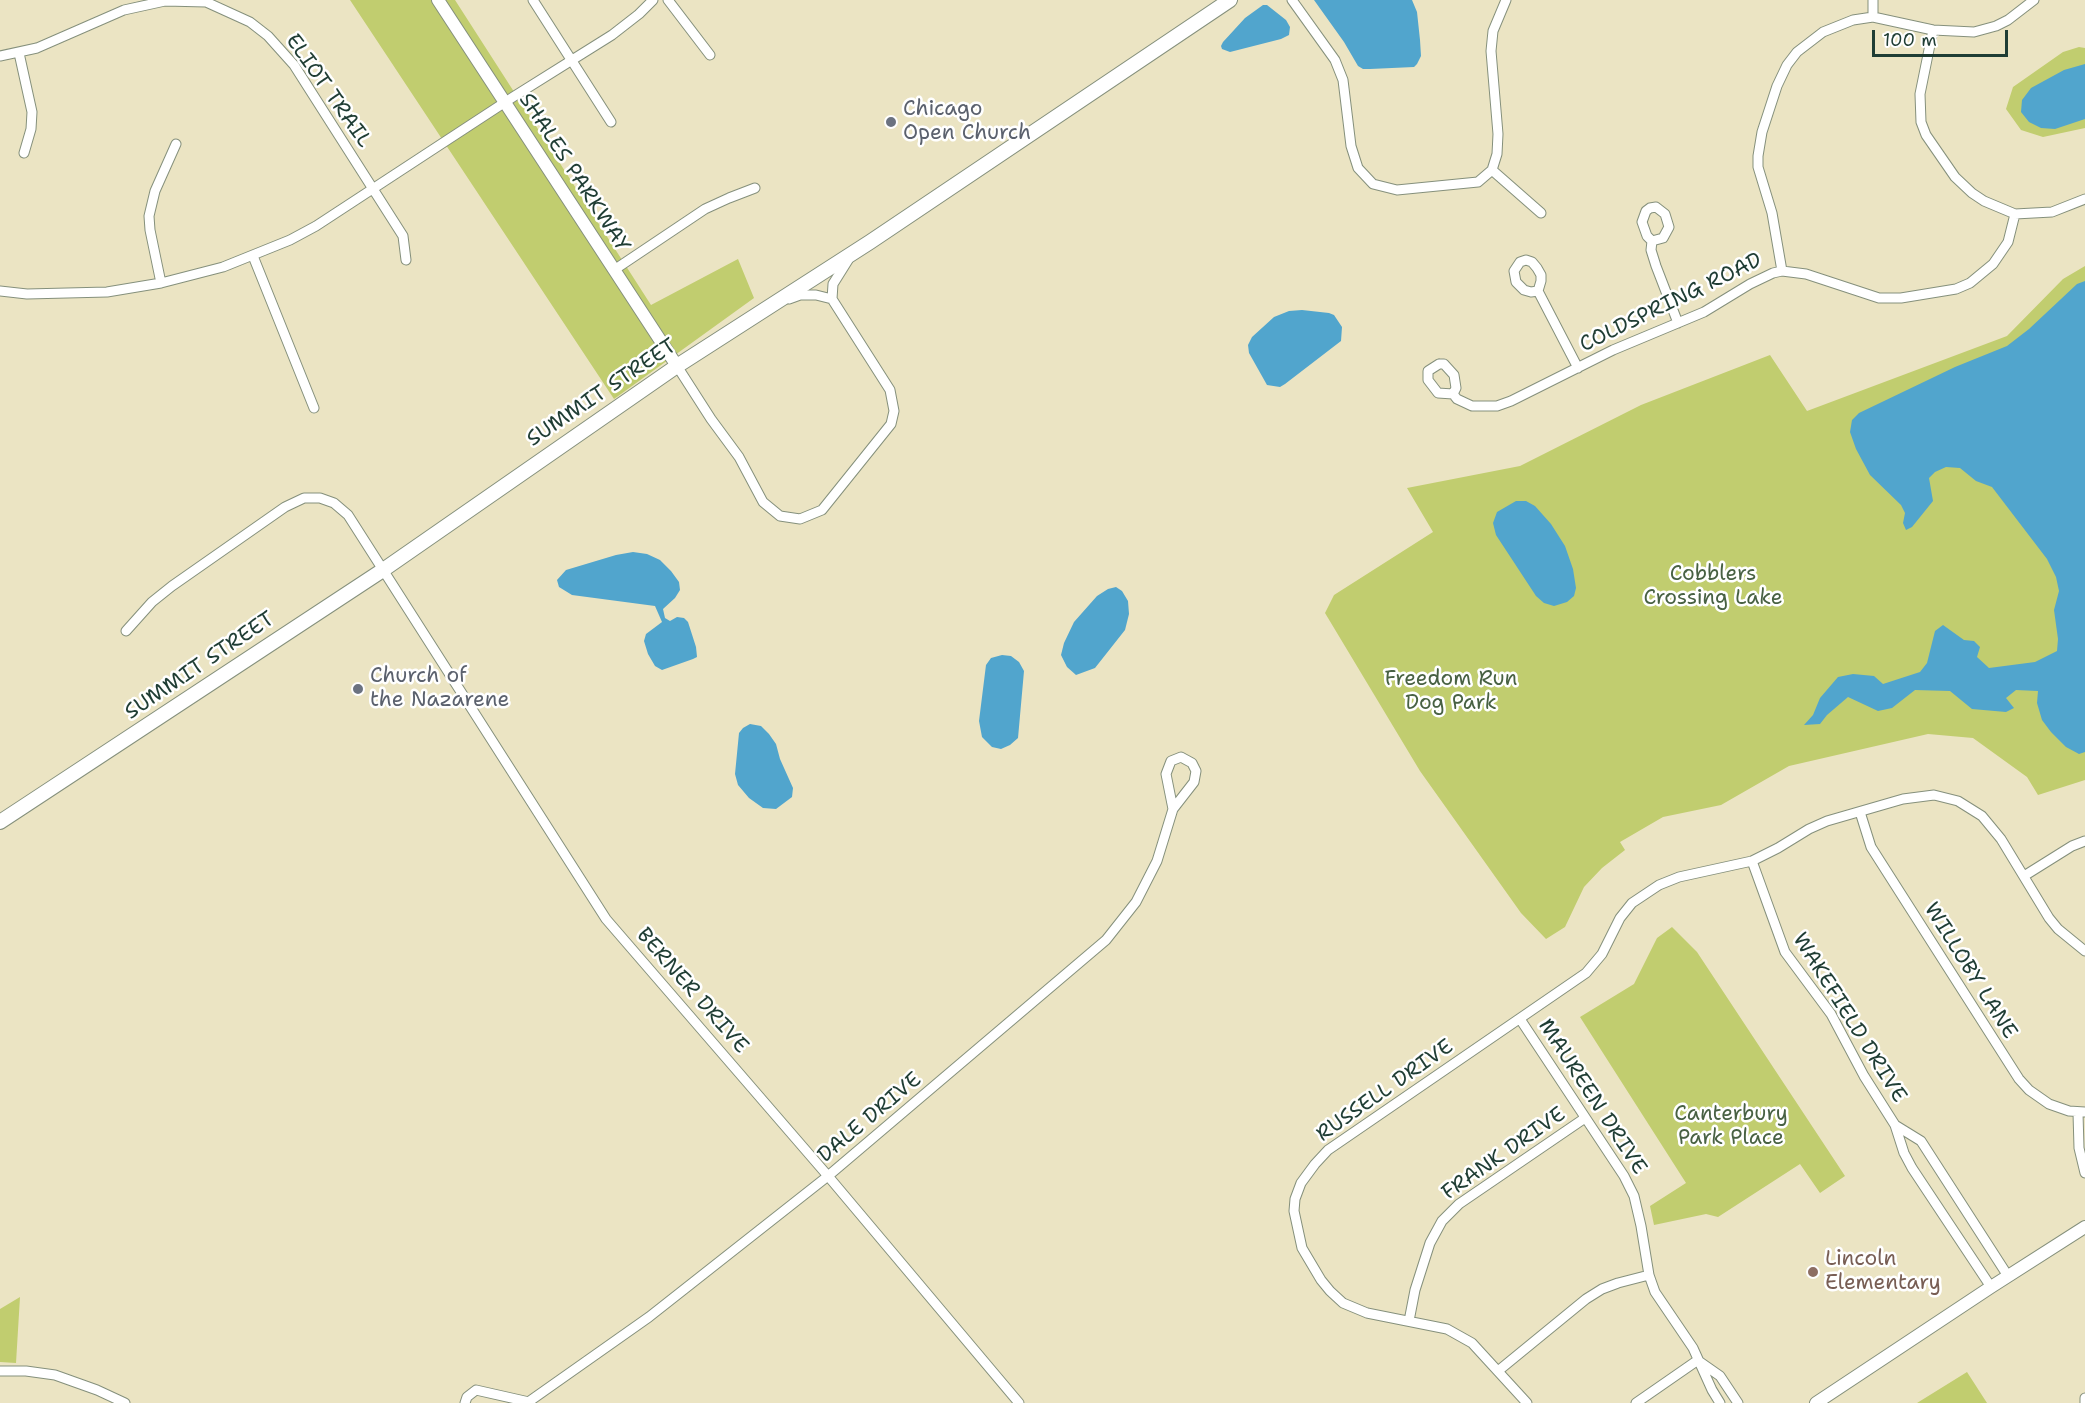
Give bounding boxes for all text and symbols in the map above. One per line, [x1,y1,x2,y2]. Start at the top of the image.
scale bar [1875,18,2012,56]
text: 100 m [1883,28,1937,52]
street label: ELIOT TRAIL [280,29,376,153]
street label: SHALES PARKWAY [513,89,635,257]
place label: Chicago Open Church [903,97,1031,147]
marker: Chicago Open Church [884,115,898,129]
street label: COLDSPRING ROAD [1576,248,1766,358]
street label: SUMMIT STREET [522,334,682,452]
park label: Cobblers Crossing Lake [1643,562,1783,612]
street label: SUMMIT STREET [120,607,280,725]
place label: Church of the Nazarene [370,664,509,714]
park label: Freedom Run Dog Park [1385,667,1517,717]
marker: Church of the Nazarene [351,682,365,696]
street label: WILLOBY LANE [1918,898,2022,1044]
street label: BERNER DRIVE [631,923,753,1059]
street label: WAKEFIELD DRIVE [1787,929,1911,1107]
street label: MAUREEN DRIVE [1532,1015,1652,1179]
street label: RUSSELL DRIVE [1312,1034,1458,1148]
street label: DALE DRIVE [813,1067,927,1169]
street label: FRANK DRIVE [1437,1102,1571,1206]
park label: Canterbury Park Place [1674,1102,1788,1152]
place label: Lincoln Elementary [1825,1247,1941,1297]
marker: Lincoln Elementary [1806,1265,1820,1279]

